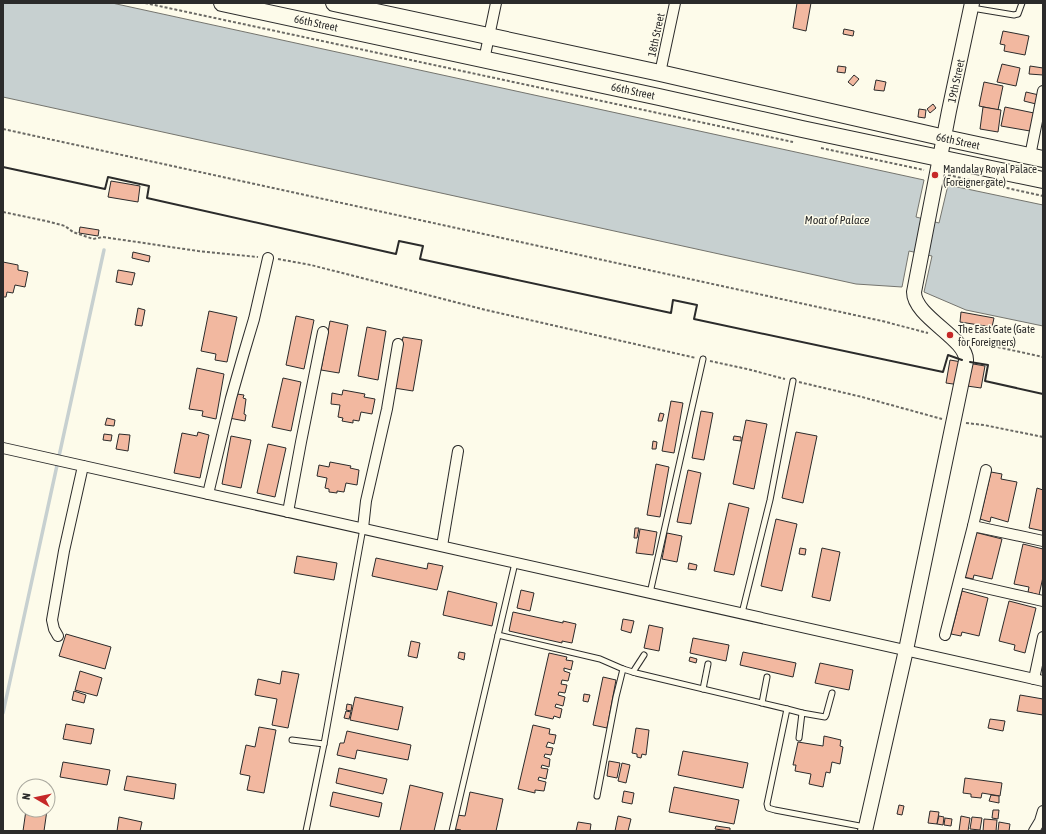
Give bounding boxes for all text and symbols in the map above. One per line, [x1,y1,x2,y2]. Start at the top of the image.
street label: 18th Street [646,12,666,58]
street label: 66th Street [293,13,339,33]
street label: 19th Street [946,58,966,104]
street label: 66th Street [610,81,656,101]
street label: 66th Street [935,131,981,151]
place label: Mandalay Royal Palace (Foreigner gate) [943,163,1037,188]
marker: Mandalay Royal Palace (Foreigner gate) [930,170,940,180]
water label: Moat of Palace [805,213,870,227]
place label: The East Gate (Gate for Foreigners) [958,323,1035,348]
marker: The East Gate (Gate for Foreigners) [945,330,955,340]
north arrow [16,778,56,818]
text: N [20,792,33,801]

